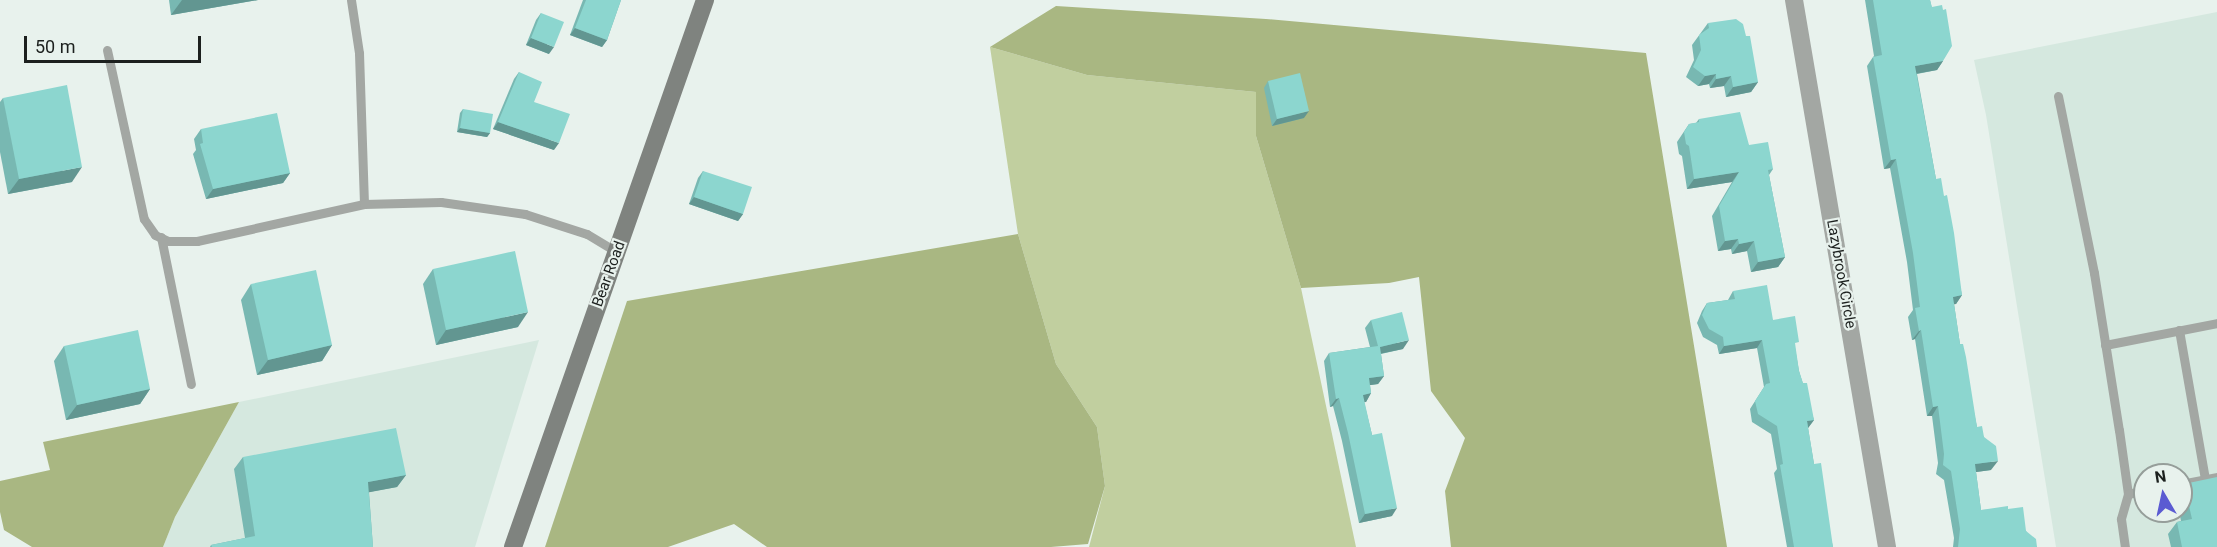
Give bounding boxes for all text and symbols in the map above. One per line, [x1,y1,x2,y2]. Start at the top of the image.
scale bar [27,24,204,62]
text: 50 m [35,36,75,57]
street label: Lazybrook Circle [1823,218,1859,330]
street label: Bear Road [589,239,629,309]
north arrow [2133,463,2193,523]
text: N [2153,466,2167,487]

